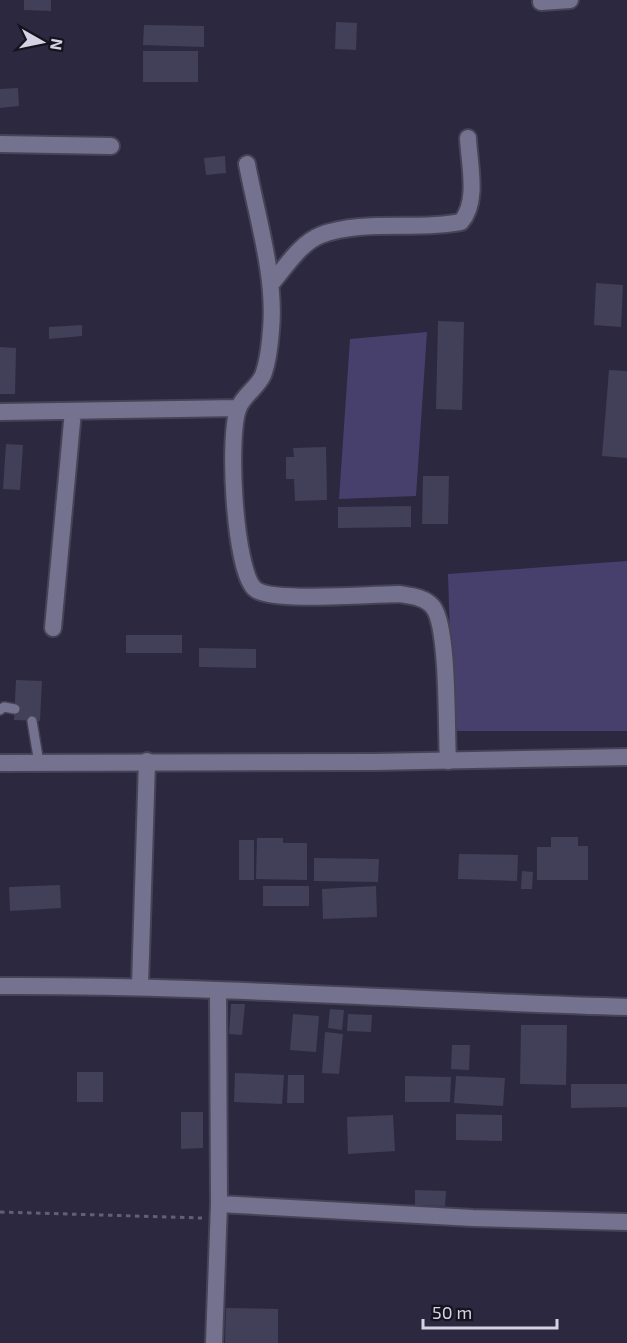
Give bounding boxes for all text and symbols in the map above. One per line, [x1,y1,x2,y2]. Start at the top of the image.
north arrow [12,12,72,72]
text: N [47,37,68,52]
scale bar [423,1292,556,1330]
text: 50 m [432,1301,472,1323]

